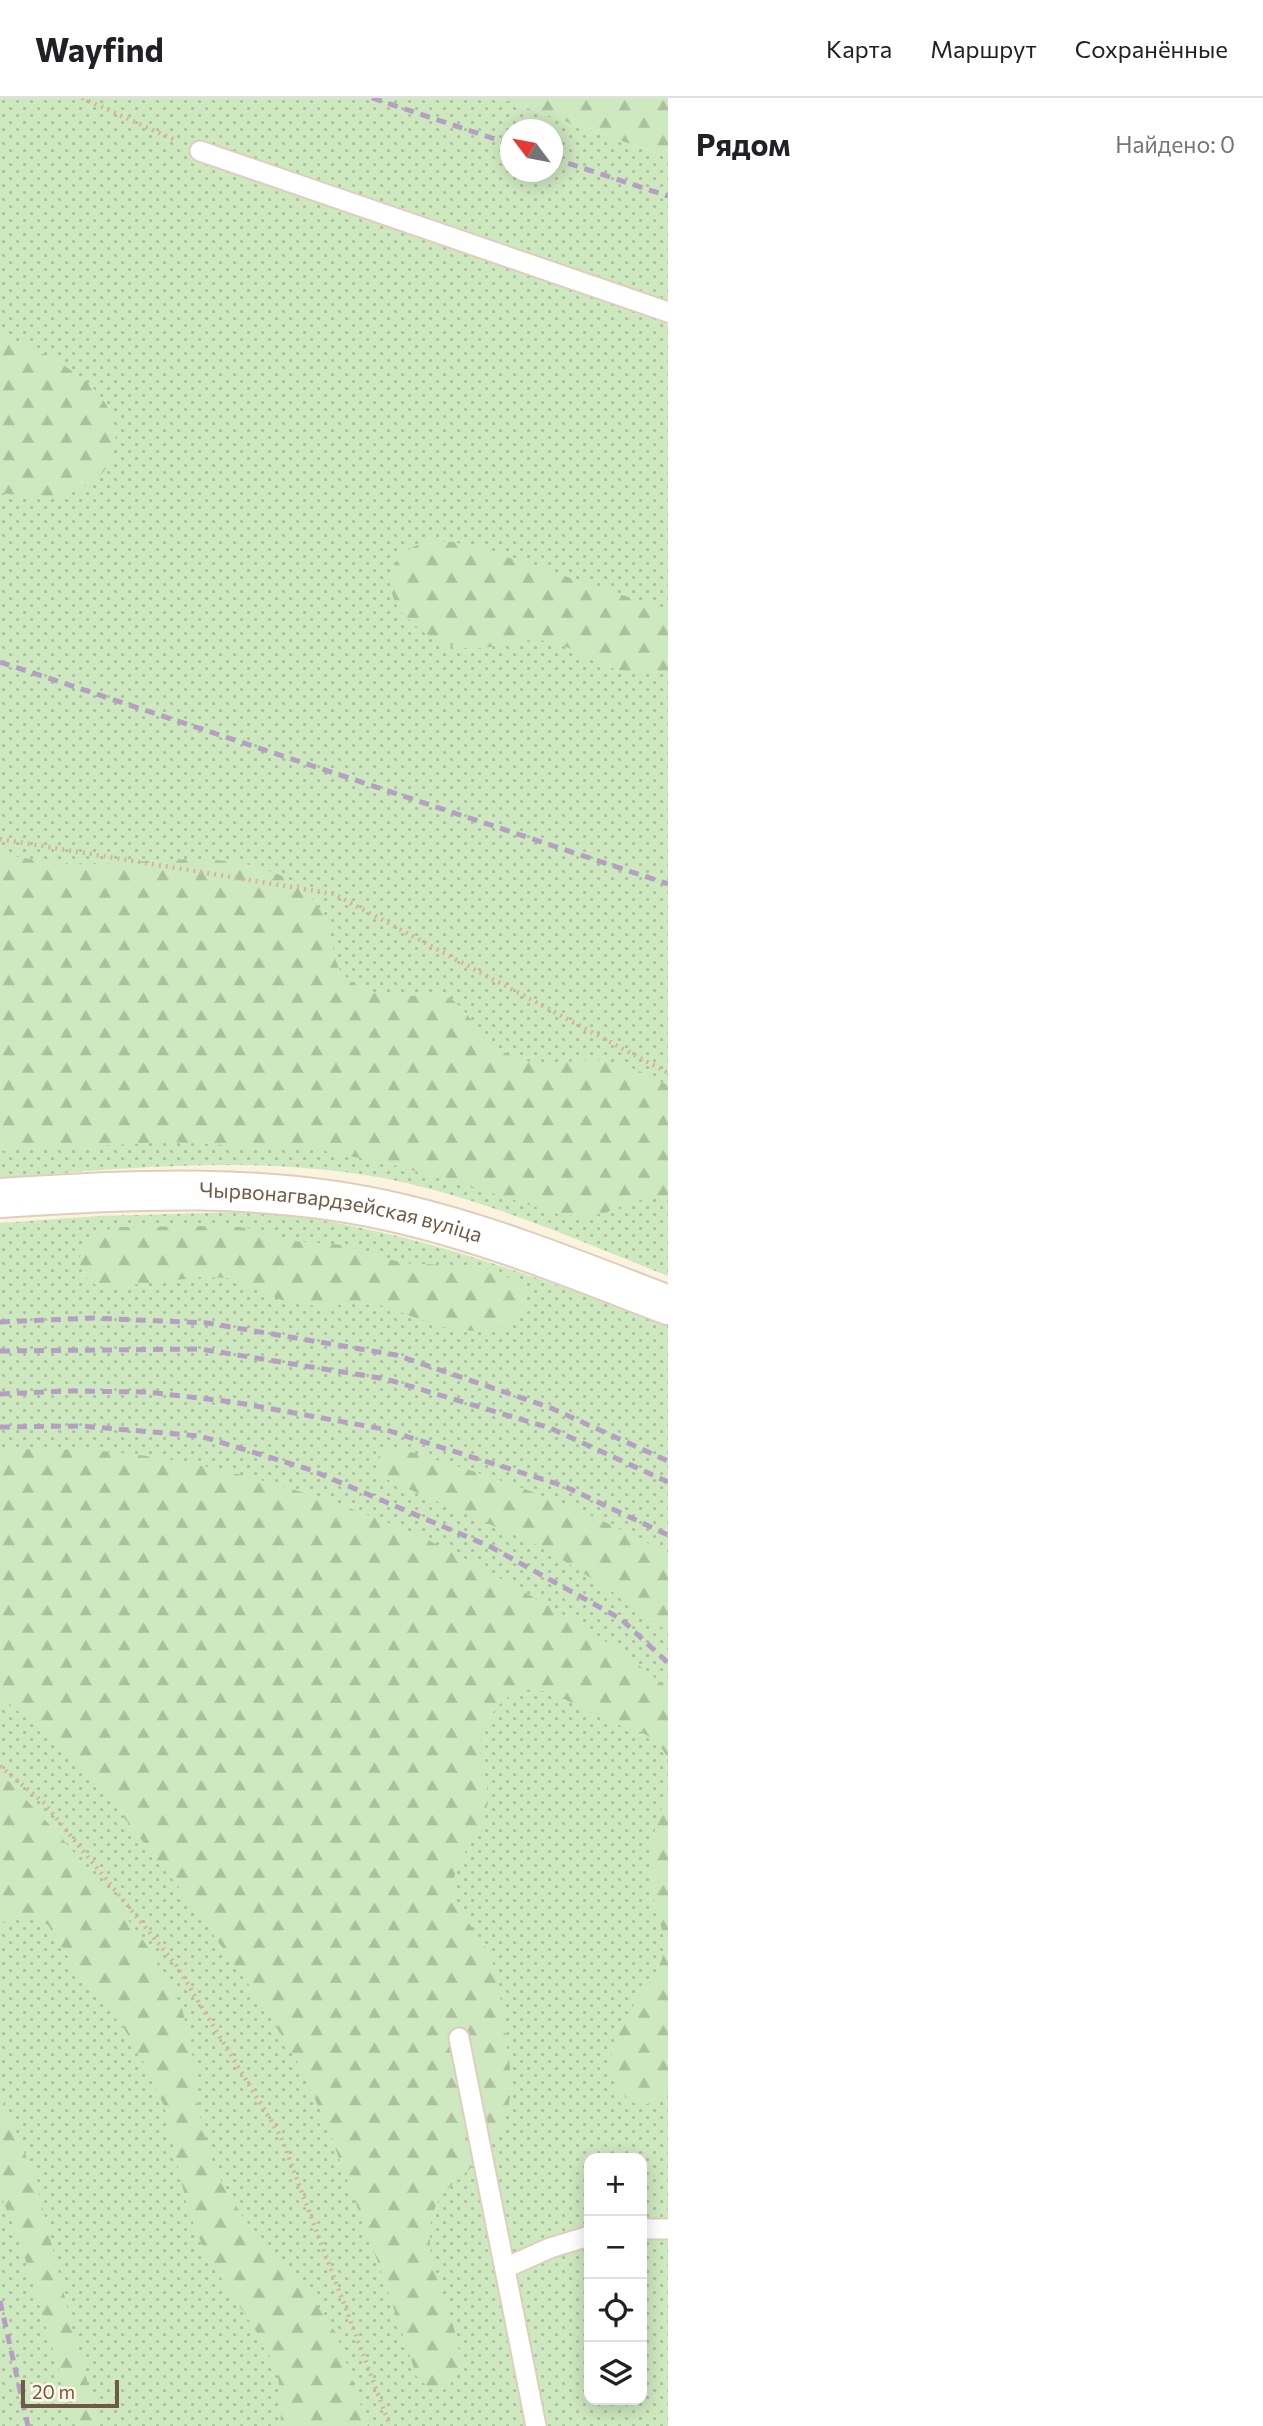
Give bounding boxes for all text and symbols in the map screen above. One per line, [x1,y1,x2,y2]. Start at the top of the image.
text: Wayfind [35,28,164,69]
text: Карта [826,34,892,63]
text: Маршрут [930,34,1037,63]
text: Сохранённые [1075,34,1228,63]
north arrow [500,119,563,182]
text: Рядом [696,125,790,162]
text: Найдено: 0 [1115,130,1235,158]
street label: Чырвонагвардзейская вуліца [199,1177,486,1247]
map controls [584,2153,647,2405]
button: + [584,2153,647,2216]
button: − [584,2216,647,2279]
button: locate [584,2279,647,2342]
button: layers [584,2342,647,2405]
scale bar [21,2377,119,2409]
text: 20 m [32,2380,75,2403]

